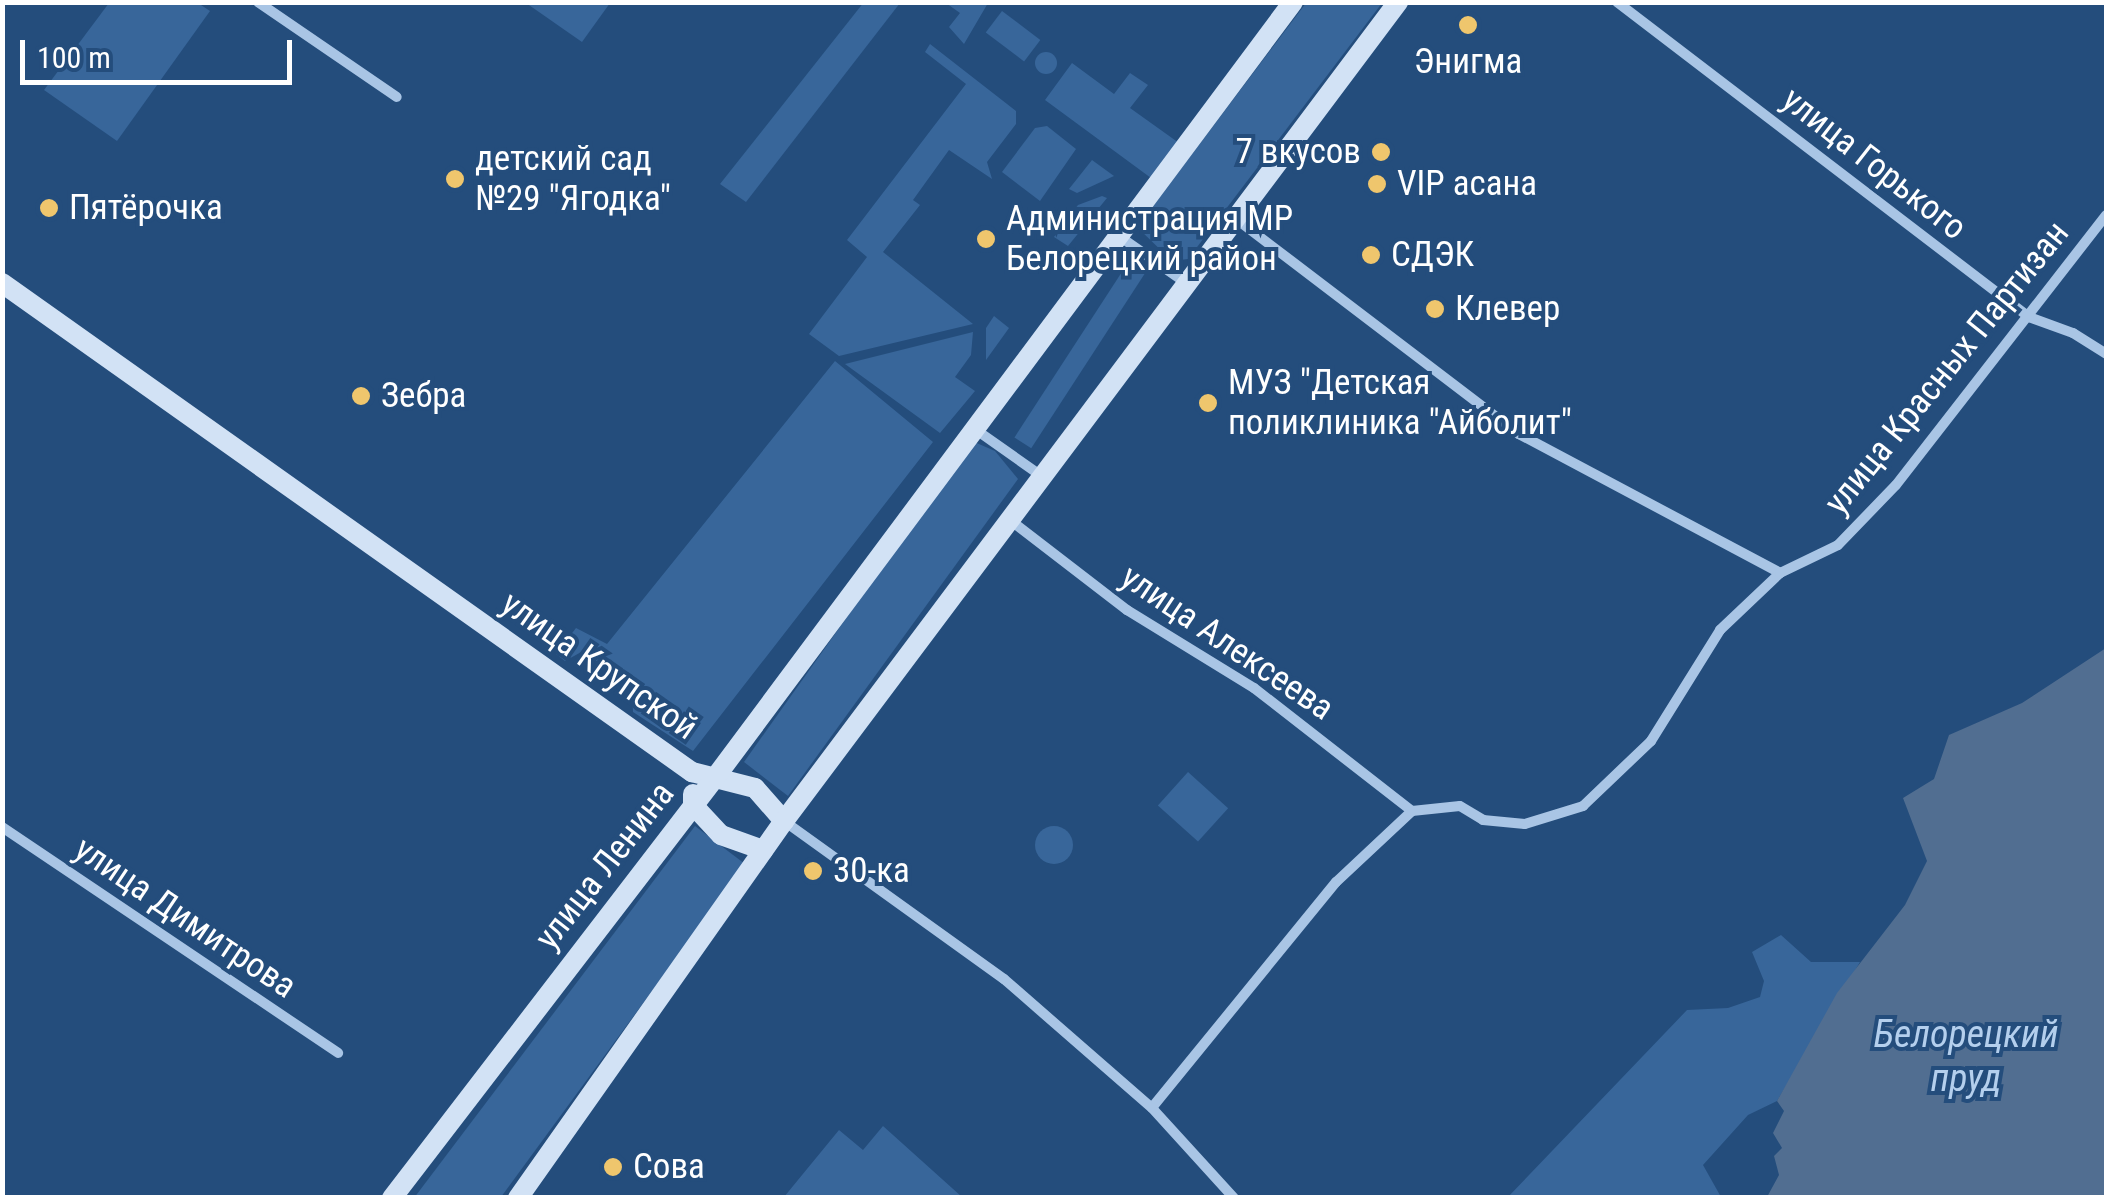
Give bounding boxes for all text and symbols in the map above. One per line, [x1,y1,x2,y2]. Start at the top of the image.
marker: Энигма [1457,14,1479,36]
scale bar [25,20,298,82]
text: 100 m [37,40,111,75]
place label: Энигма [1414,41,1522,83]
street label: улица Горького [1773,79,1975,249]
place label: 7 вкусов [1236,131,1361,173]
place label: детский сад №29 "Ягодка" [475,138,671,220]
marker: 7 вкусов [1370,141,1392,163]
place label: VIP асана [1397,163,1537,205]
marker: детский сад №29 "Ягодка" [444,168,466,190]
marker: VIP асана [1366,173,1388,195]
place label: Пятёрочка [69,187,223,229]
marker: Пятёрочка [38,197,60,219]
place label: Администрация МР Белорецкий район [1006,198,1293,280]
street label: улица Красных Партизан [1816,213,2078,523]
marker: Администрация МР Белорецкий район [975,228,997,250]
place label: СДЭК [1391,234,1474,276]
marker: СДЭК [1360,244,1382,266]
place label: Клевер [1455,288,1560,330]
marker: Клевер [1424,298,1446,320]
place label: МУЗ "Детская поликлиника "Айболит" [1228,362,1572,444]
place label: Зебра [381,375,466,417]
marker: Зебра [350,385,372,407]
marker: МУЗ "Детская поликлиника "Айболит" [1197,392,1219,414]
street label: улица Алексеева [1113,556,1341,730]
street label: улица Крупской [493,583,705,749]
street label: улица Ленина [527,774,683,958]
street label: улица Димитрова [66,828,304,1008]
place label: 30-ка [833,850,910,892]
marker: 30-ка [802,860,824,882]
water label: Белорецкий пруд [1873,1012,2059,1102]
place label: Сова [633,1146,705,1188]
marker: Сова [602,1156,624,1178]

